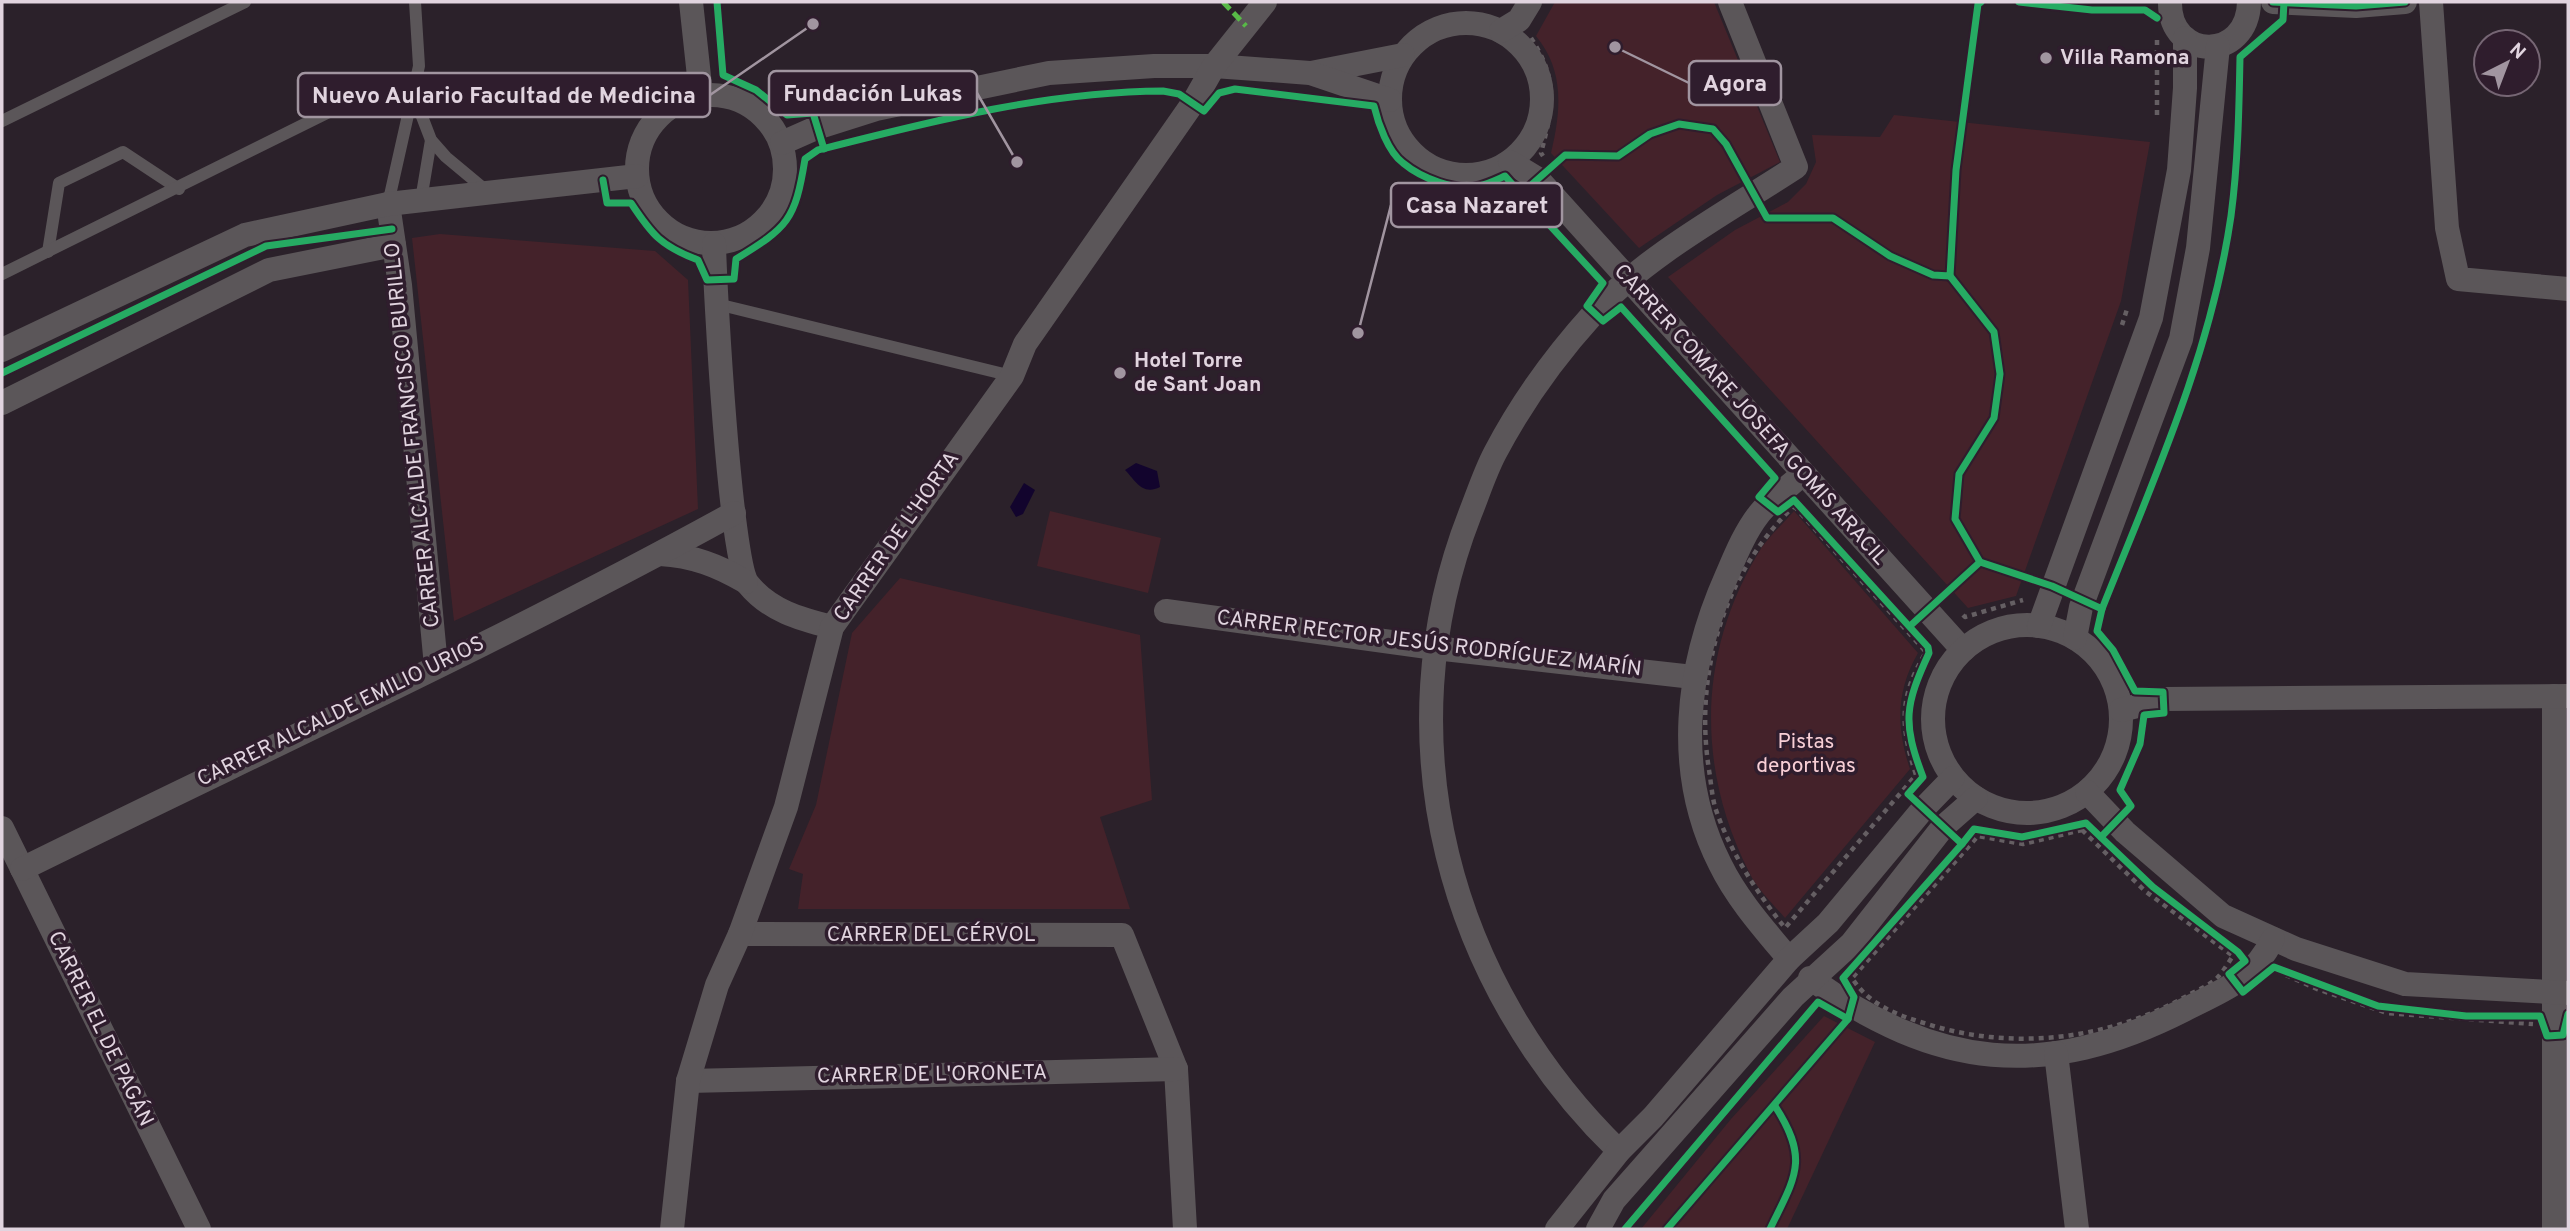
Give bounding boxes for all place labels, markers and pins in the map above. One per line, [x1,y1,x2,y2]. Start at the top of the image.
place label: Villa Ramona [2060,45,2190,72]
marker: Villa Ramona [2038,50,2054,66]
callout: Agora [1689,61,1781,105]
callout: Fundación Lukas [769,71,977,115]
callout: Nuevo Aulario Facultad de Medicina [298,73,710,117]
callout: Casa Nazaret [1391,183,1562,227]
place label: Hotel Torre de Sant Joan [1134,348,1261,399]
marker: Hotel Torre de Sant Joan [1112,365,1128,381]

